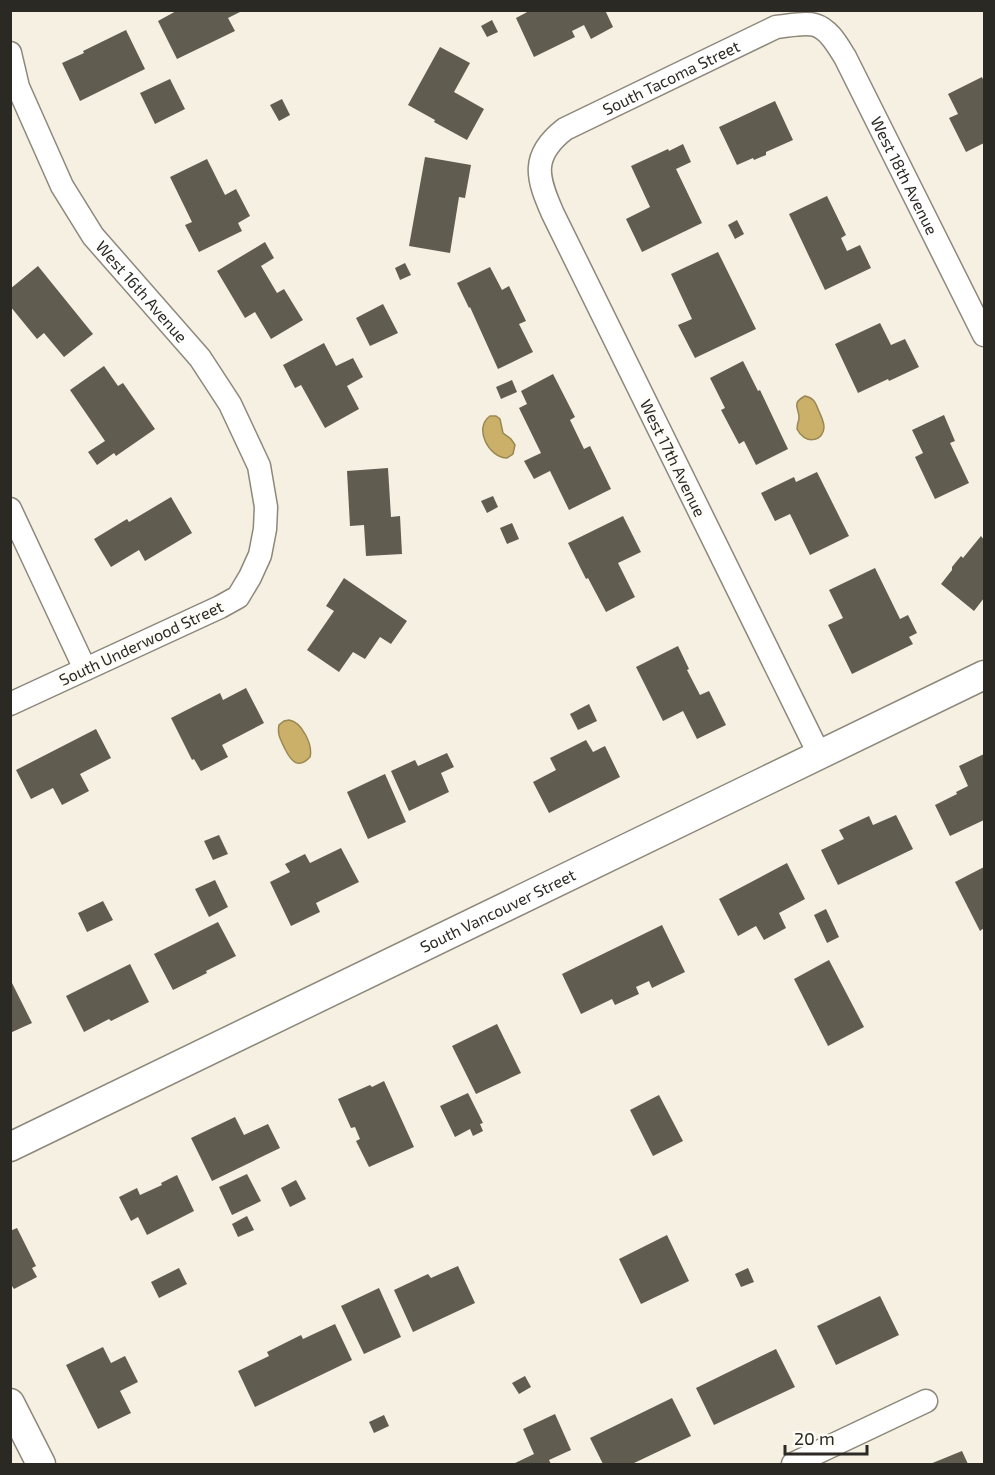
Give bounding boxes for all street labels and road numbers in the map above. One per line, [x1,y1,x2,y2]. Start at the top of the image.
street label: South Tacoma Street [599,36,743,118]
street label: West 18th Avenue [867,113,942,237]
street label: West 16th Avenue [92,236,192,346]
street label: West 17th Avenue [637,396,710,519]
street label: South Underwood Street [56,596,226,689]
street label: South Vancouver Street [417,865,578,956]

